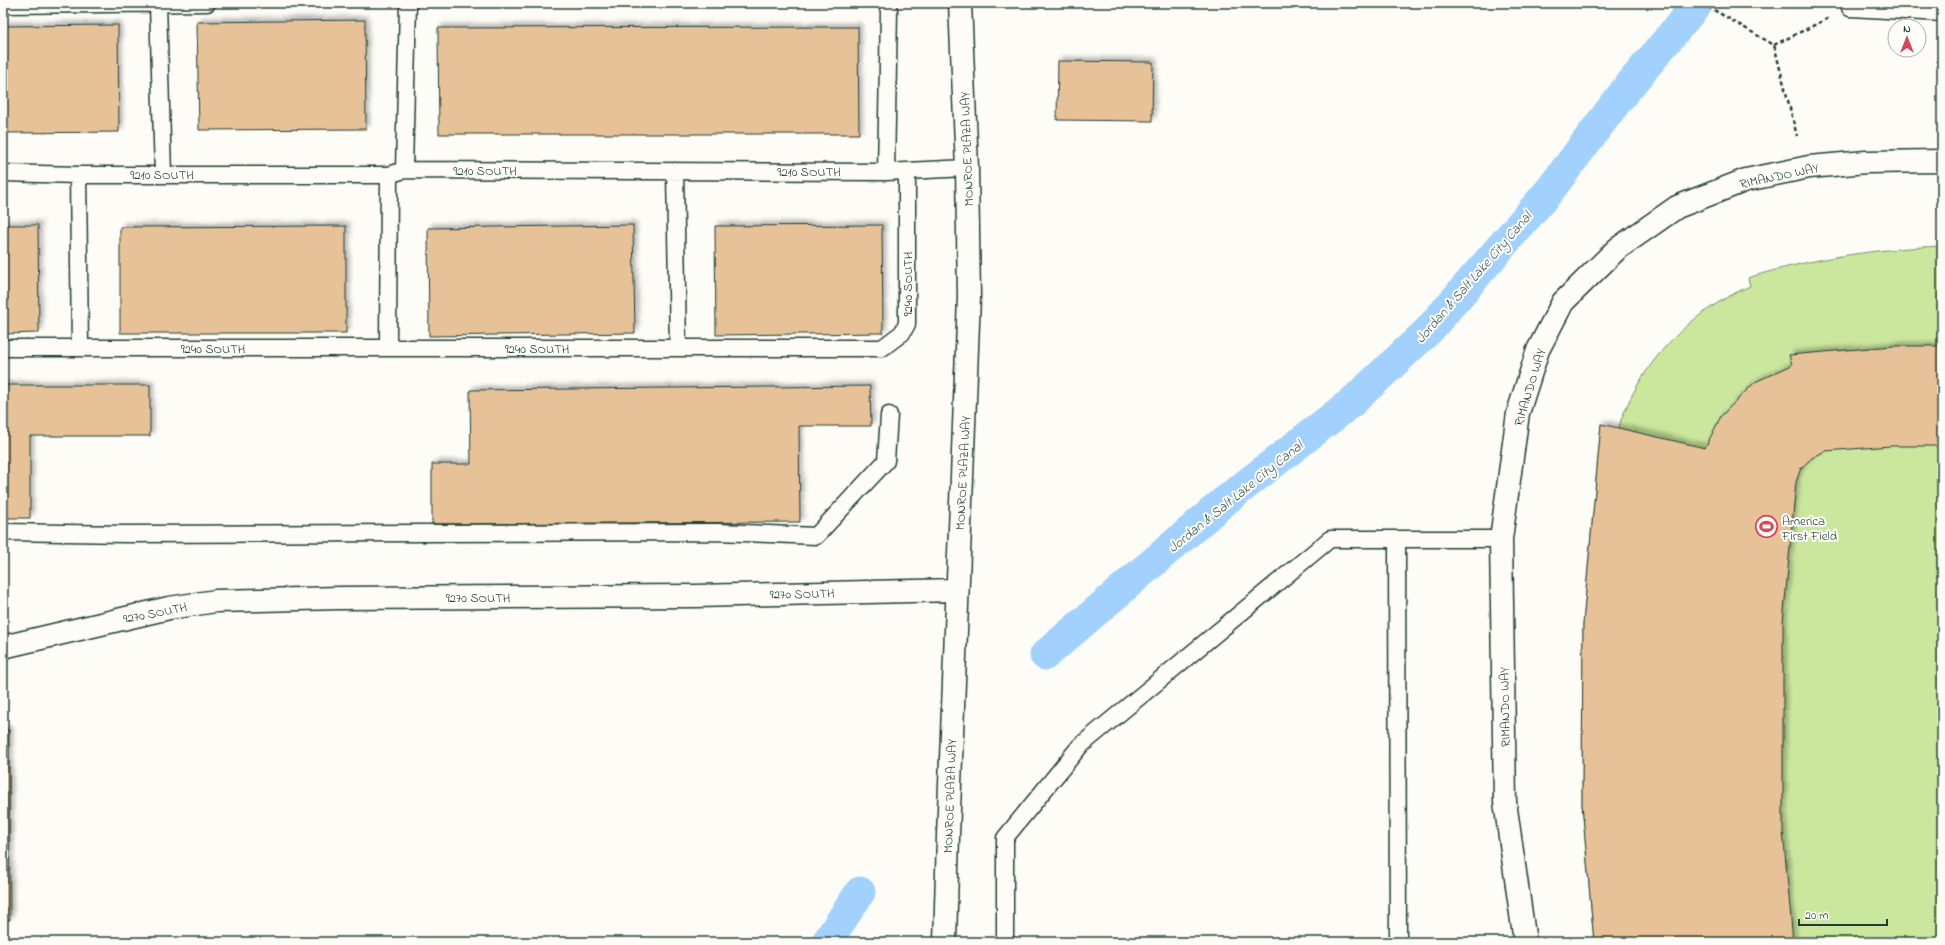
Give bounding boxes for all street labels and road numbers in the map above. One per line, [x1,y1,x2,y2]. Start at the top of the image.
street label: MONROE PLAZA WAY [956,91,979,206]
street label: RIMANDO WAY [1738,159,1821,194]
street label: 9210 SOUTH [453,162,517,181]
street label: 9210 SOUTH [777,163,841,182]
street label: 9210 SOUTH [130,166,194,185]
street label: 9240 SOUTH [899,252,918,316]
street label: 9240 SOUTH [181,340,245,359]
street label: 9240 SOUTH [505,340,569,359]
street label: RIMANDO WAY [1510,346,1551,429]
street label: MONROE PLAZA WAY [951,415,976,531]
street label: 9270 SOUTH [770,584,835,605]
street label: 9270 SOUTH [446,589,510,608]
street label: 9270 SOUTH [122,598,189,629]
street label: RIMANDO WAY [1495,667,1516,747]
street label: MONROE PLAZA WAY [939,738,962,854]

